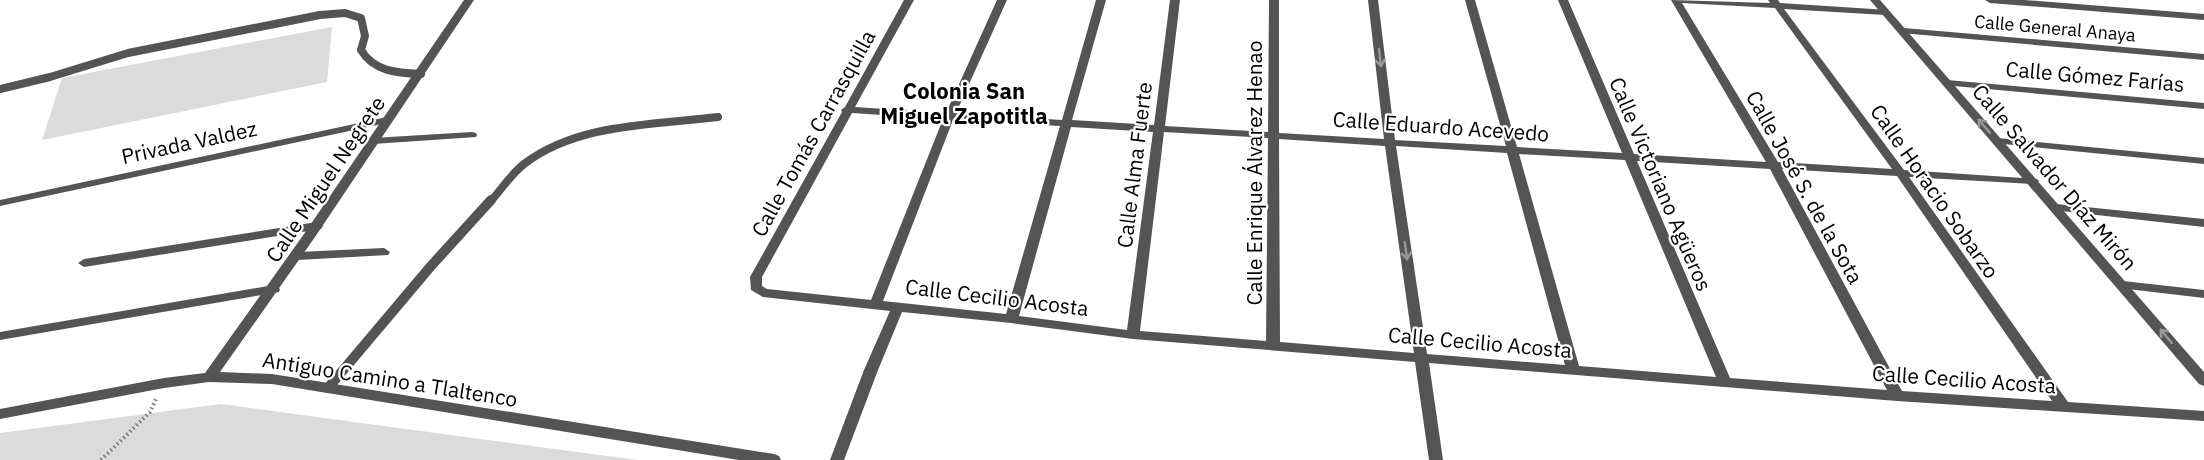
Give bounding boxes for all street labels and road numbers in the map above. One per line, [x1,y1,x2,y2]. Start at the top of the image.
street label: Calle General Anaya [1973,9,2137,47]
street label: Calle Tomás Carrasquilla [744,25,882,241]
street label: Calle Enrique Álvarez Henao [1240,40,1268,306]
street label: Calle Gómez Farías [2004,54,2186,98]
street label: Calle Victoriano Agüeros [1603,73,1719,295]
street label: Calle Salvador Díaz Mirón [1966,78,2144,276]
street label: Calle Alma Fuerte [1110,80,1158,250]
street label: Calle José S. de la Sota [1740,85,1870,289]
street label: Calle Miguel Negrete [259,90,391,268]
street label: Calle Horacio Sobarzo [1864,98,2006,284]
street label: Calle Eduardo Acevedo [1332,104,1550,148]
street label: Privada Valdez [119,114,259,170]
street label: Calle Cecilio Acosta [904,272,1090,322]
street label: Calle Cecilio Acosta [1387,320,1573,364]
street label: Antiguo Camino a Tlaltenco [260,345,520,413]
street label: Calle Cecilio Acosta [1871,359,2057,399]

